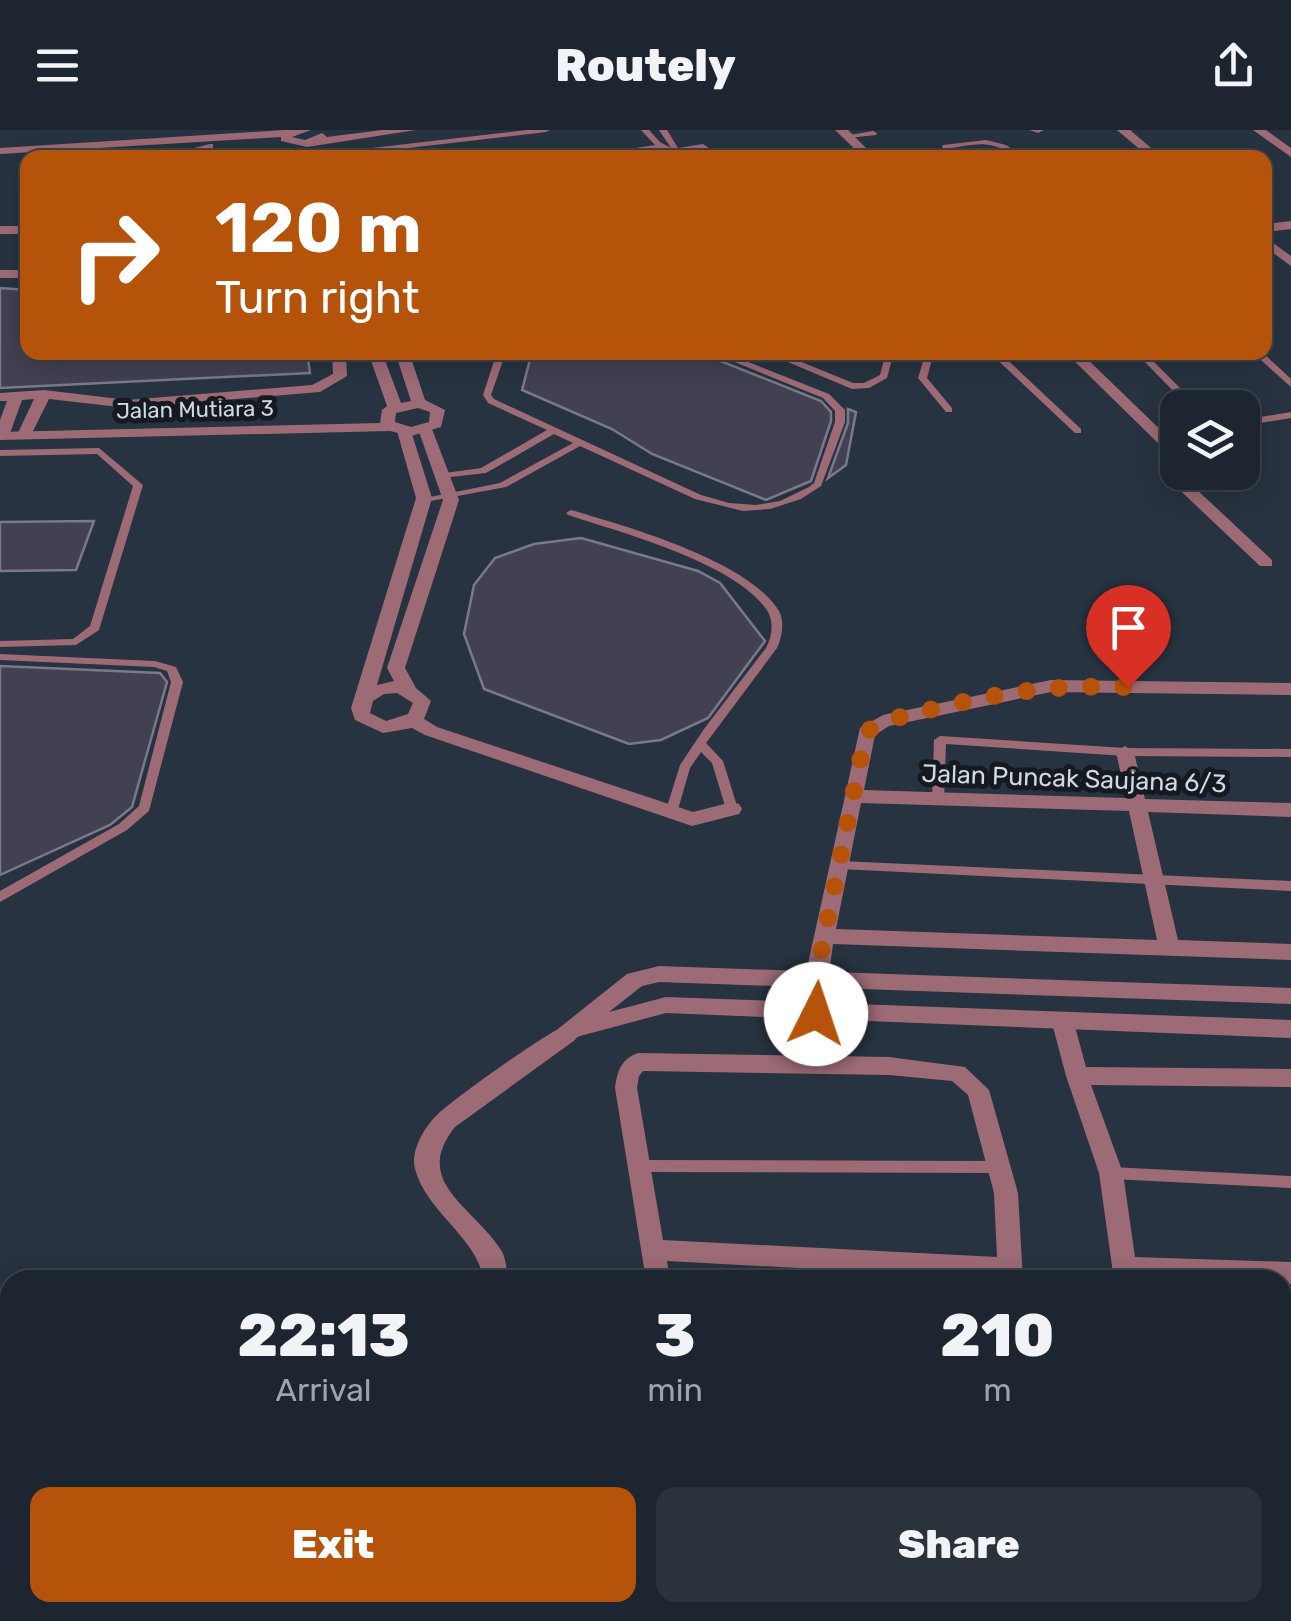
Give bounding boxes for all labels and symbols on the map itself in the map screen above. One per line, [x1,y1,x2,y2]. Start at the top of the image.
street label: Jalan Mutiara 3 [116,395,274,424]
pin [1086,585,1171,688]
street label: Jalan Puncak Saujana 6/3 [921,759,1227,798]
position arrow [764,962,868,1066]

